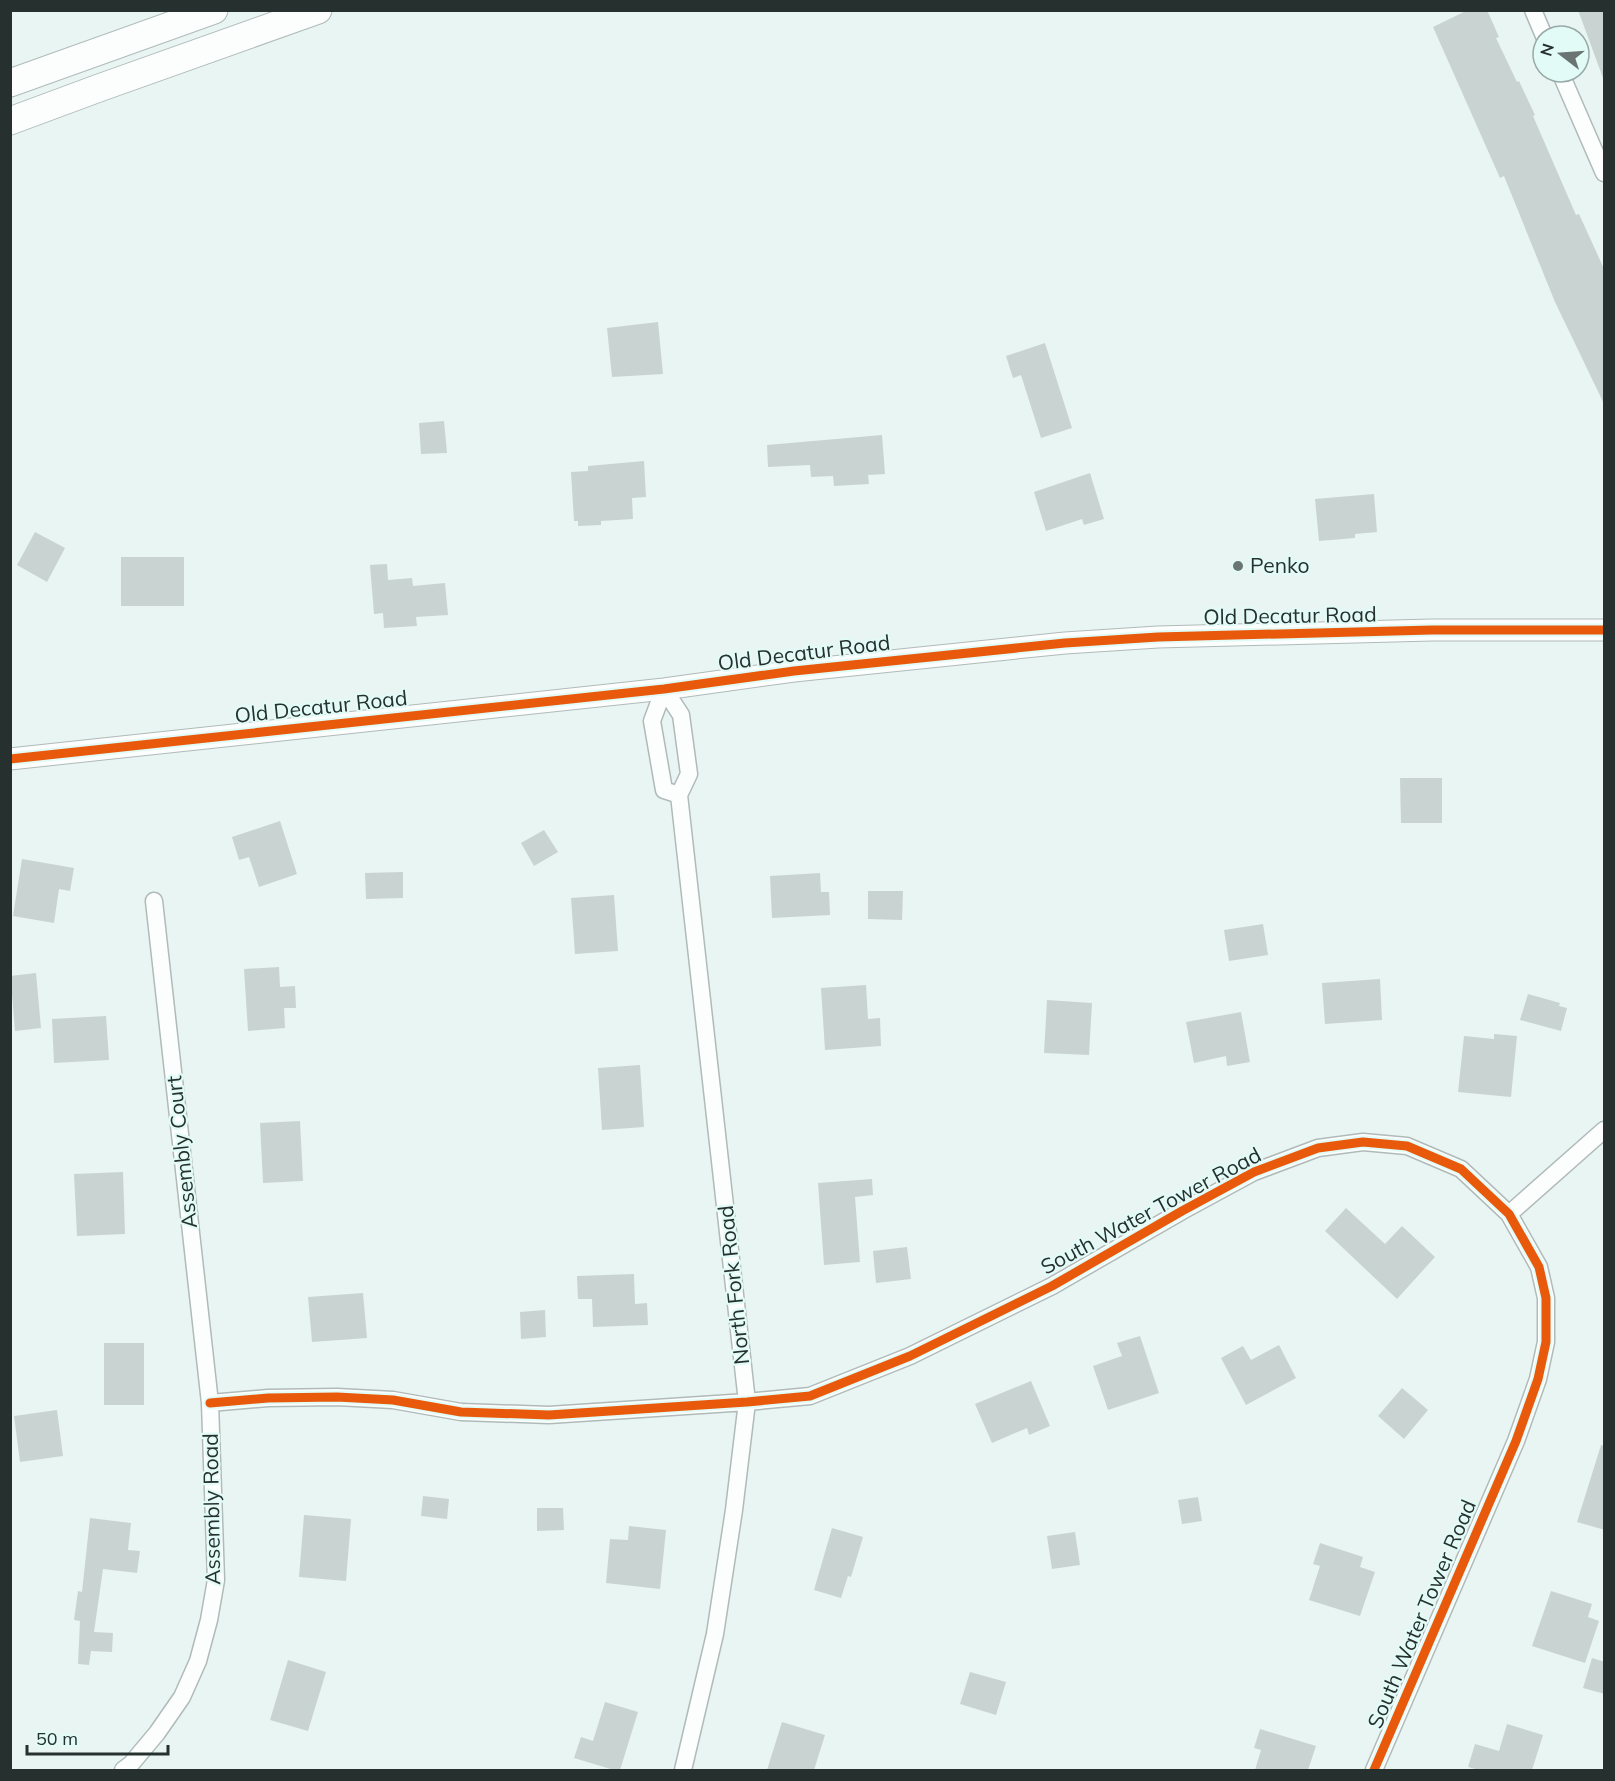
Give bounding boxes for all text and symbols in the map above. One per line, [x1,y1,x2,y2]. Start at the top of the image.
north arrow [1531,24,1591,84]
text: N [1535,41,1558,58]
place label: Penko [1250,552,1309,578]
marker: Penko [1231,559,1245,573]
street label: Old Decatur Road [1203,600,1377,630]
street label: Old Decatur Road [716,629,892,675]
street label: Old Decatur Road [233,684,408,728]
street label: Assembly Court [160,1074,202,1230]
street label: South Water Tower Road [1036,1141,1265,1279]
street label: North Fork Road [712,1204,754,1366]
street label: Assembly Road [197,1433,225,1585]
street label: South Water Tower Road [1361,1495,1481,1732]
scale bar [27,1718,168,1756]
text: 50 m [36,1727,78,1750]

